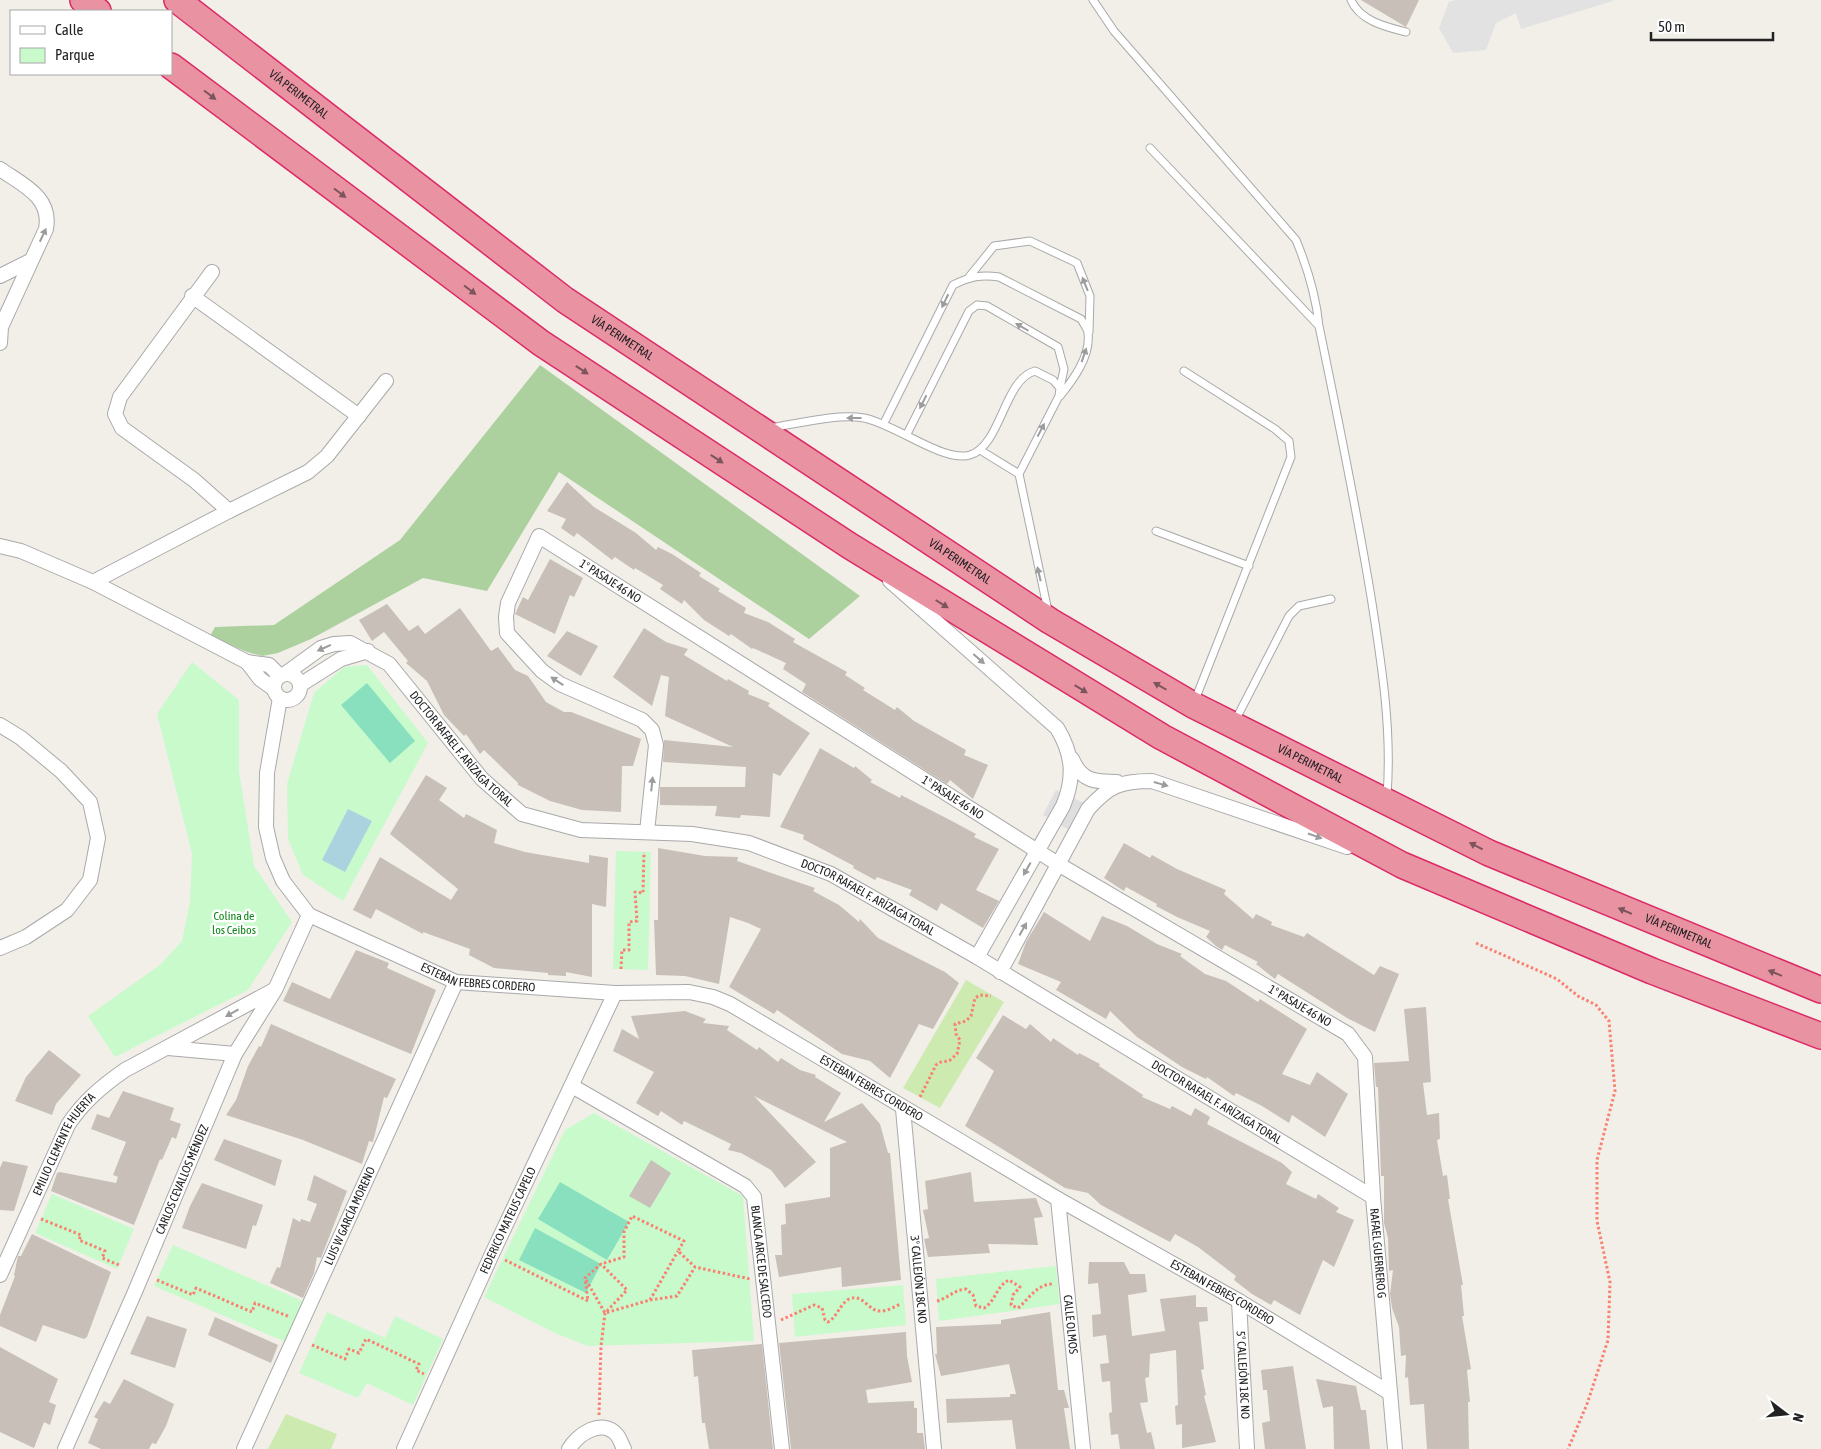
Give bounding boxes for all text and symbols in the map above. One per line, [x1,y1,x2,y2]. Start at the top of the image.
legend [10,10,172,75]
scale bar [1651,10,1774,42]
text: 50 m [1658,18,1685,35]
text: Calle [55,21,84,38]
text: Parque [55,46,95,63]
street label: VÍA PERIMETRAL [266,67,332,122]
one-way arrow [203,90,216,101]
one-way arrow [333,188,347,198]
one-way arrow [39,228,47,242]
one-way arrow [1081,276,1089,291]
one-way arrow [463,285,476,296]
one-way arrow [940,294,949,309]
street label: VÍA PERIMETRAL [588,312,656,364]
one-way arrow [1016,322,1029,331]
one-way arrow [1080,347,1088,362]
one-way arrow [575,365,588,375]
one-way arrow [919,395,927,409]
one-way arrow [846,414,862,422]
one-way arrow [1037,424,1046,437]
one-way arrow [711,455,724,464]
street label: VÍA PERIMETRAL [926,536,994,587]
street label: 1° PASAJE 46 NO [577,556,644,606]
one-way arrow [1035,566,1043,581]
one-way arrow [936,599,949,609]
one-way arrow [317,645,331,653]
one-way arrow [972,654,985,665]
one-way arrow [550,676,564,686]
one-way arrow [1153,681,1166,690]
one-way arrow [1074,684,1087,693]
street label: DOCTOR RAFAEL F. ARÍZAGA TORAL [407,688,516,810]
street label: VÍA PERIMETRAL [1275,741,1346,786]
street label: 1° PASAJE 46 NO [919,773,986,822]
one-way arrow [648,775,656,791]
one-way arrow [1153,780,1168,788]
one-way arrow [1308,832,1323,840]
one-way arrow [1469,842,1483,850]
street label: DOCTOR RAFAEL F. ARÍZAGA TORAL [799,856,937,938]
one-way arrow [1022,862,1031,875]
one-way arrow [1618,906,1632,914]
park label: Colina de los Ceibos [212,909,256,937]
street label: VÍA PERIMETRAL [1643,911,1715,952]
one-way arrow [1019,921,1027,936]
street label: ESTEBAN FEBRES CORDERO [418,960,536,994]
one-way arrow [1768,968,1783,976]
street label: 1° PASAJE 46 NO [1266,982,1334,1030]
one-way arrow [225,1009,239,1018]
street label: ESTEBAN FEBRES CORDERO [817,1052,925,1124]
street label: DOCTOR RAFAEL F. ARÍZAGA TORAL [1149,1057,1284,1147]
street label: EMILIO CLEMENTE HUERTA [30,1090,98,1198]
street label: CARLOS CEVALLOS MÉNDEZ [153,1122,212,1236]
street label: LUIS W GARCÍA MORENO [321,1165,378,1267]
street label: FEDERICO MATEUS CAPELO [477,1165,539,1276]
street label: BLANCA ARCE DE SALCEDO [748,1204,774,1319]
street label: RAFAEL GUERRERO G [1367,1208,1389,1299]
street label: 3° CALLEJÓN 18C NO [908,1235,930,1324]
street label: ESTEBAN FEBRES CORDERO [1168,1257,1277,1328]
street label: CALLE OLMOS [1061,1294,1080,1355]
street label: 5° CALLEJÓN 18C NO [1234,1330,1252,1419]
north arrow [1761,1389,1811,1439]
text: N [1790,1411,1807,1424]

